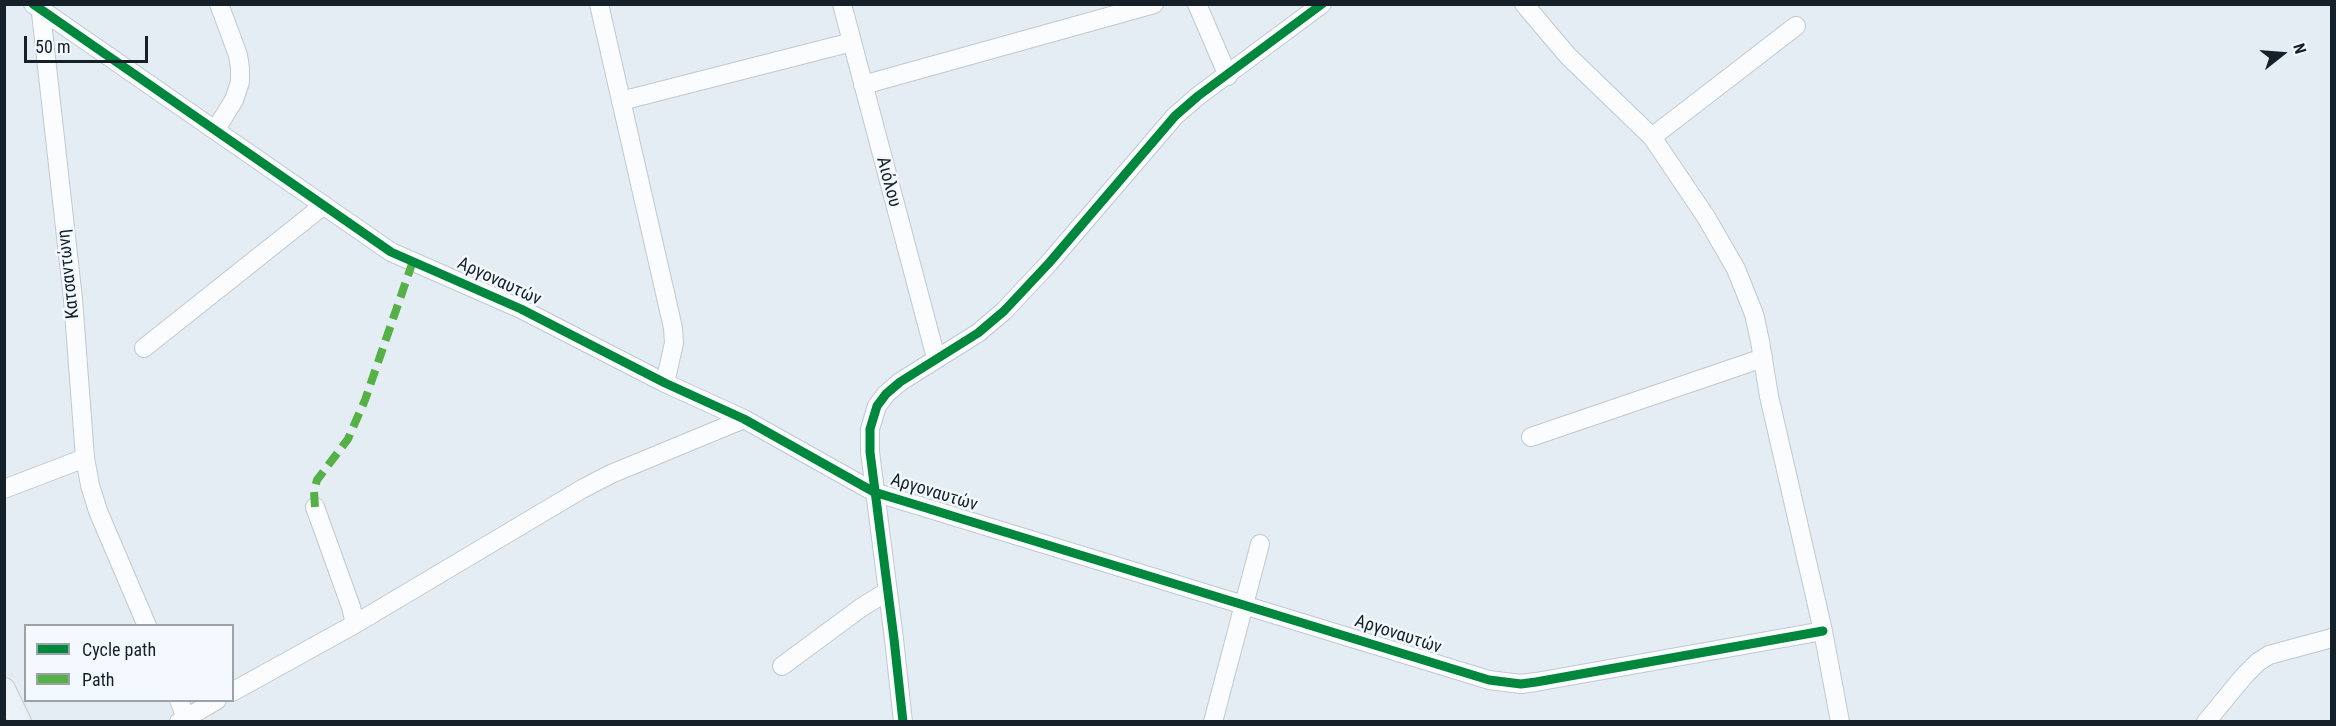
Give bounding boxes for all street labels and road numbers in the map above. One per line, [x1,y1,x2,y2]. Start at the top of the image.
street label: Αιόλου [871,154,905,210]
street label: Κατσαντώνη [54,228,84,320]
street label: Αργοναυτών [454,253,544,311]
street label: Αργοναυτών [888,470,980,516]
street label: Αργοναυτών [1352,611,1444,659]

